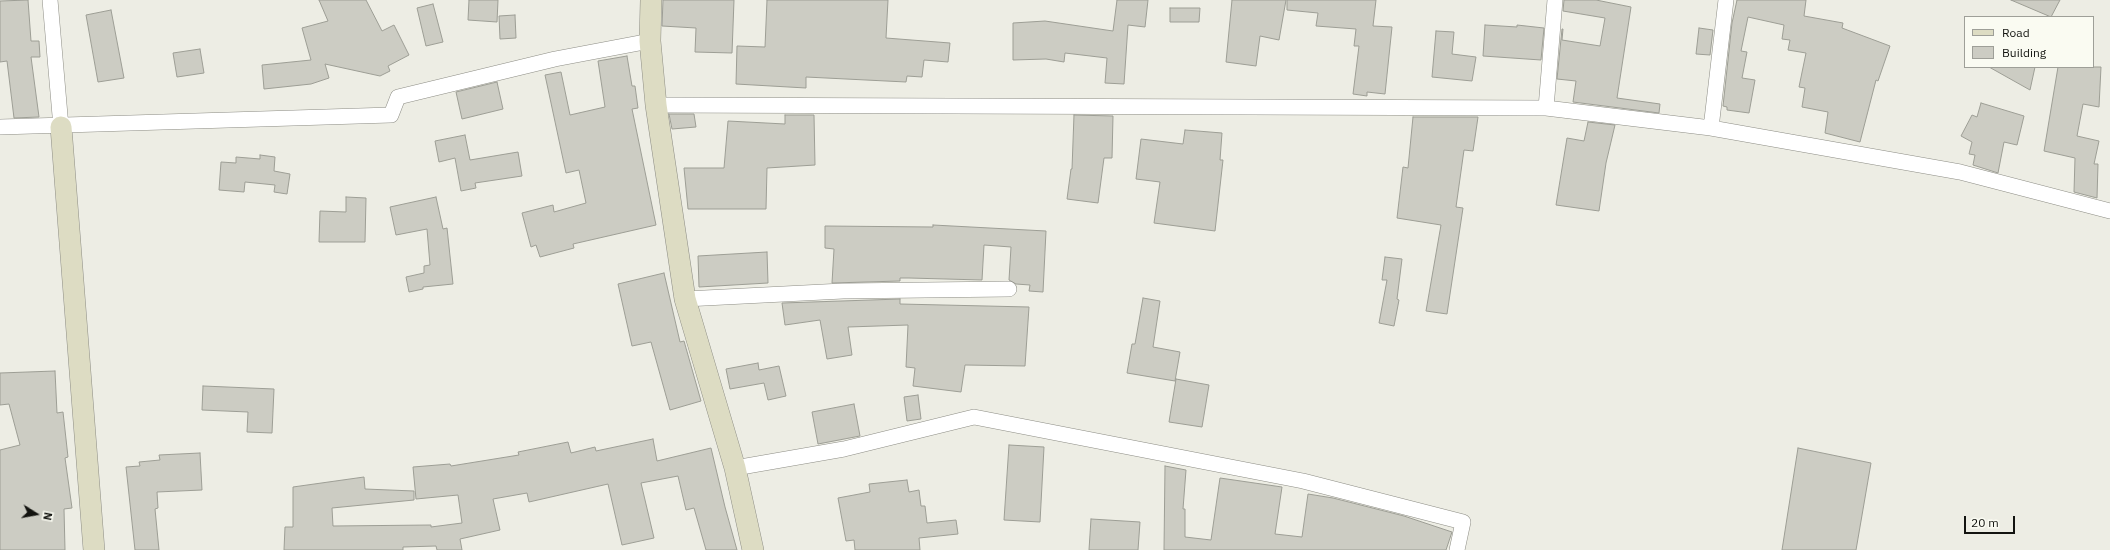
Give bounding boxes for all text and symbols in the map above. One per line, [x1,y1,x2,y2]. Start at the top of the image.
legend [1964,16,2094,68]
text: Road [2002,25,2030,40]
text: Building [2002,45,2046,60]
north arrow [16,494,56,534]
scale bar [1966,508,2017,534]
text: N [40,511,55,522]
text: 20 m [1971,515,1999,530]

